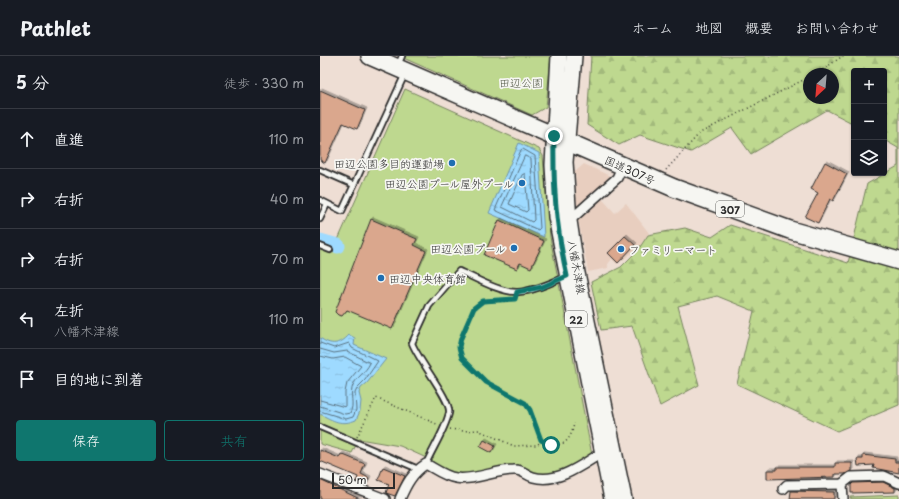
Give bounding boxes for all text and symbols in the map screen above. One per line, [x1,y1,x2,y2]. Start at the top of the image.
text: Pathlet [20,14,91,42]
text: ホーム [632,17,673,38]
text: 地図 [695,17,723,38]
text: 概要 [745,17,773,38]
text: お問い合わせ [795,17,879,38]
north arrow [803,68,839,104]
map controls [851,68,887,176]
button: + [851,68,887,104]
text: 5 分 [16,69,49,95]
text: 徒歩 · 330 m [224,73,304,92]
park label: 田辺公園 [499,74,543,91]
button: − [851,104,887,140]
text: 直進 [54,127,84,150]
route end [545,127,563,145]
icon: ahead [16,128,38,150]
text: 110 m [269,129,304,148]
button: layers [851,140,887,176]
street label: 国道307号 [602,151,658,189]
place label: 田辺公園多目的運動場 [334,155,444,172]
marker: 田辺公園多目的運動場 [447,158,457,168]
place label: 田辺公園プール屋外プール [385,175,514,192]
marker: 田辺公園プール屋外プール [517,178,527,188]
text: 右折 [54,187,84,210]
icon: right [16,188,38,210]
text: 40 m [270,189,304,208]
road number: 307 [716,201,744,217]
street label: 八幡木津線 [564,238,590,296]
place label: 田辺公園プール [430,240,506,257]
place label: ファミリーマート [629,241,717,258]
marker: 田辺公園プール [509,243,519,253]
marker: ファミリーマート [616,244,626,254]
text: 右折 [54,247,84,270]
icon: right [16,248,38,270]
text: 70 m [271,249,304,268]
place label: 田辺中央体育館 [389,270,466,287]
marker: 田辺中央体育館 [376,273,386,283]
text: 左折 [54,298,84,321]
icon: left [16,308,38,330]
text: 110 m [269,309,304,328]
road number: 22 [565,311,587,327]
text: 八幡木津線 [54,321,119,340]
text: 目的地に到着 [54,367,144,390]
icon: arrive [16,368,38,390]
button: 保存 [16,420,156,461]
button: 共有 [164,420,304,461]
route start [542,436,560,454]
scale bar [332,471,395,490]
text: 50 m [338,471,367,488]

